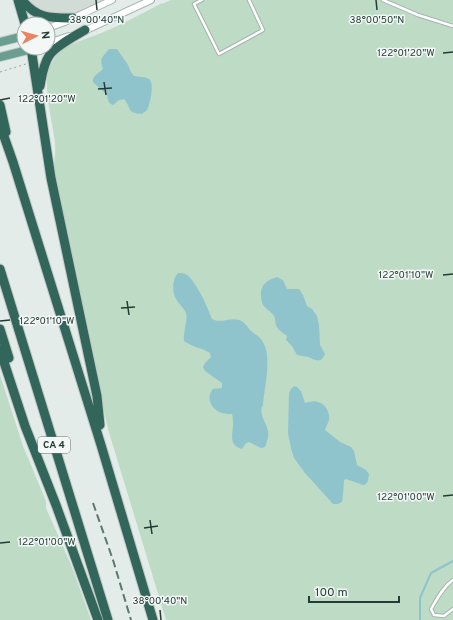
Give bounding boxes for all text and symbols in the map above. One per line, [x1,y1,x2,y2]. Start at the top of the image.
text: 38°00'40"N [70,14,124,27]
text: 38°00'50"N [350,14,404,27]
north arrow [16,16,56,56]
text: N [38,30,52,40]
text: 122°01'20"W [377,47,435,60]
text: 122°01'20"W [18,93,76,106]
text: 122°01'10"W [379,269,433,282]
text: 122°01'10"W [20,315,74,328]
road number: CA 4 [38,437,70,453]
text: 122°01'00"W [377,491,435,504]
text: 122°01'00"W [18,536,76,549]
scale bar [309,578,399,604]
text: 100 m [315,585,348,601]
text: 38°00'40"N [133,595,187,608]

